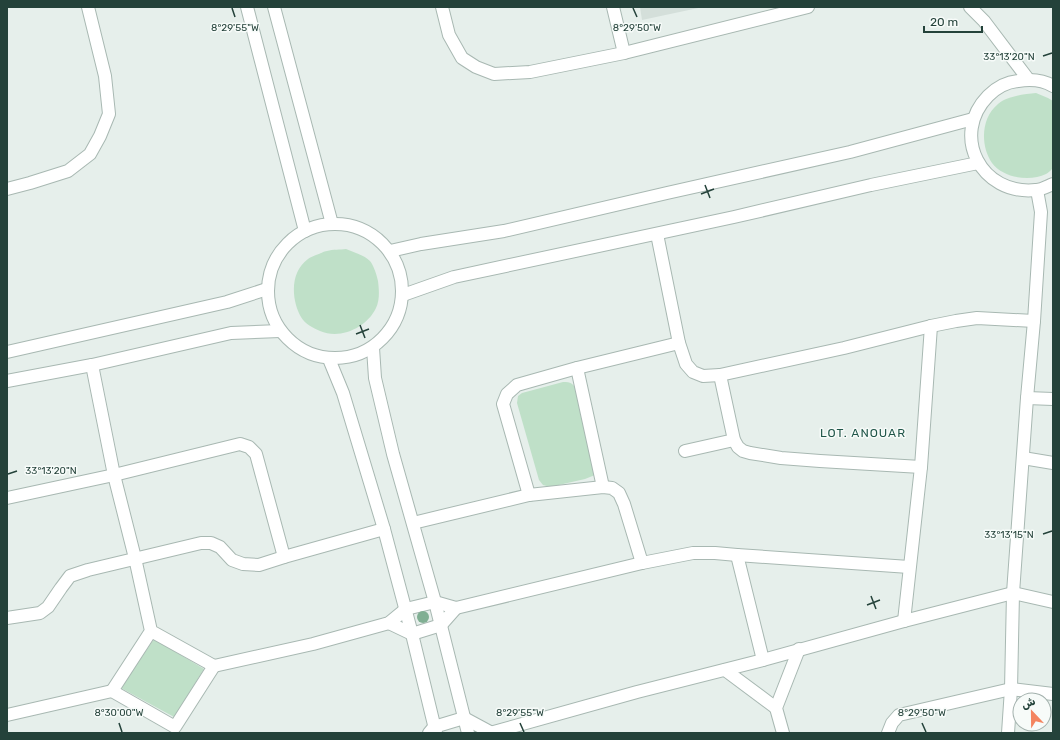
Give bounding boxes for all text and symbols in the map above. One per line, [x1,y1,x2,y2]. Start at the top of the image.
scale bar [924,8,982,34]
text: 20 m [930,15,958,29]
text: 8°29'55"W [211,22,259,34]
text: 8°29'50"W [613,22,661,34]
text: 33°13'20"N [983,51,1035,63]
district label: LOT. ANOUAR [820,426,906,440]
text: 33°13'20"N [25,465,77,477]
text: 33°13'15"N [984,529,1034,541]
north arrow [1012,692,1052,732]
text: ش [1020,695,1037,712]
text: 8°30'00"W [94,707,144,719]
text: 8°29'55"W [496,707,544,719]
text: 8°29'50"W [898,707,946,719]

